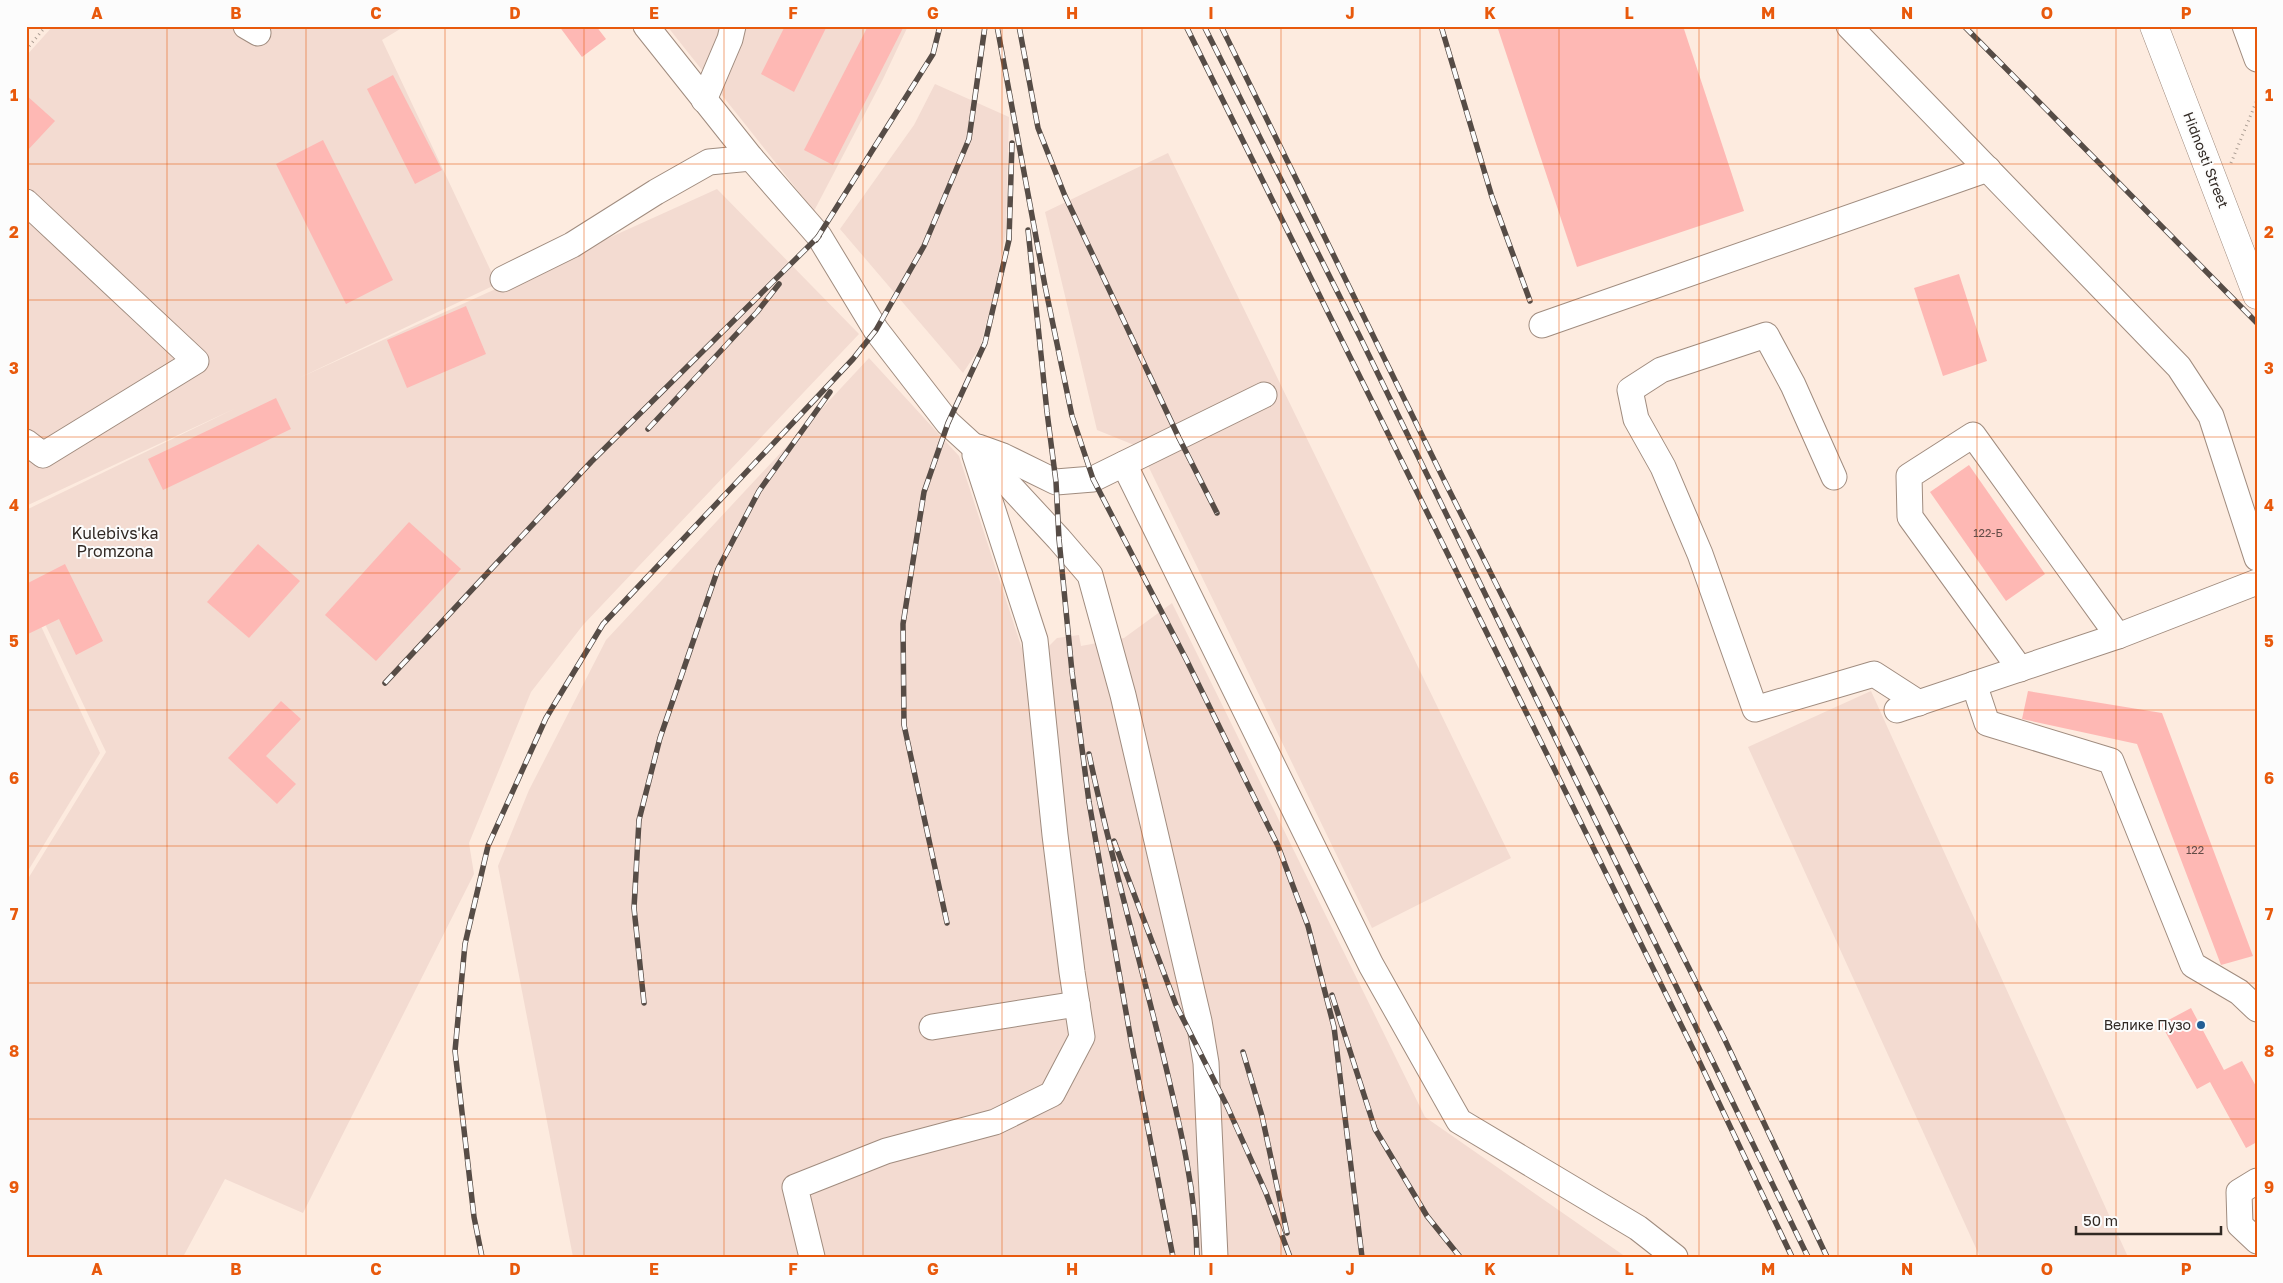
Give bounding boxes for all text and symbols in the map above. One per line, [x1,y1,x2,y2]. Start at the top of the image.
text: A [91,3,103,23]
text: B [230,3,242,23]
text: C [370,3,382,23]
text: D [509,3,521,23]
text: E [649,3,659,23]
text: F [788,3,798,23]
text: G [927,3,939,23]
text: H [1066,3,1078,23]
text: I [1208,3,1214,23]
text: J [1345,3,1355,23]
text: K [1484,3,1496,23]
text: L [1624,3,1634,23]
text: M [1761,3,1775,23]
text: N [1901,3,1913,23]
text: O [2041,3,2053,23]
text: P [2181,3,2192,23]
text: 1 [10,85,18,105]
text: 1 [2265,85,2273,105]
street label: Hidnosti Street [2180,109,2233,210]
text: 2 [9,222,19,242]
text: 2 [2264,222,2274,242]
text: 3 [9,358,19,378]
text: 3 [2264,358,2274,378]
text: 4 [9,495,19,515]
text: 4 [2264,495,2274,515]
district label: Kulebivsʹka Promzona [71,523,159,561]
house number: 122-Б [1973,526,2003,539]
text: 5 [9,631,19,651]
text: 5 [2264,631,2274,651]
text: 6 [9,768,19,788]
text: 6 [2264,768,2274,788]
house number: 122 [2186,843,2204,856]
text: 7 [10,904,19,924]
text: 7 [2265,904,2274,924]
place label: Велике Пузо [2104,1016,2191,1033]
marker: Велике Пузо [2195,1019,2207,1031]
text: 8 [9,1041,19,1061]
text: 8 [2264,1041,2274,1061]
text: 9 [9,1177,19,1197]
text: 9 [2264,1177,2274,1197]
scale bar [2076,1203,2220,1235]
text: 50 m [2083,1211,2118,1229]
text: A [91,1259,103,1279]
text: B [230,1259,242,1279]
text: C [370,1259,382,1279]
text: D [509,1259,521,1279]
text: E [649,1259,659,1279]
text: F [788,1259,798,1279]
text: G [927,1259,939,1279]
text: H [1066,1259,1078,1279]
text: I [1208,1259,1214,1279]
text: J [1345,1259,1355,1279]
text: K [1484,1259,1496,1279]
text: L [1624,1259,1634,1279]
text: M [1761,1259,1775,1279]
text: N [1901,1259,1913,1279]
text: O [2041,1259,2053,1279]
text: P [2181,1259,2192,1279]

